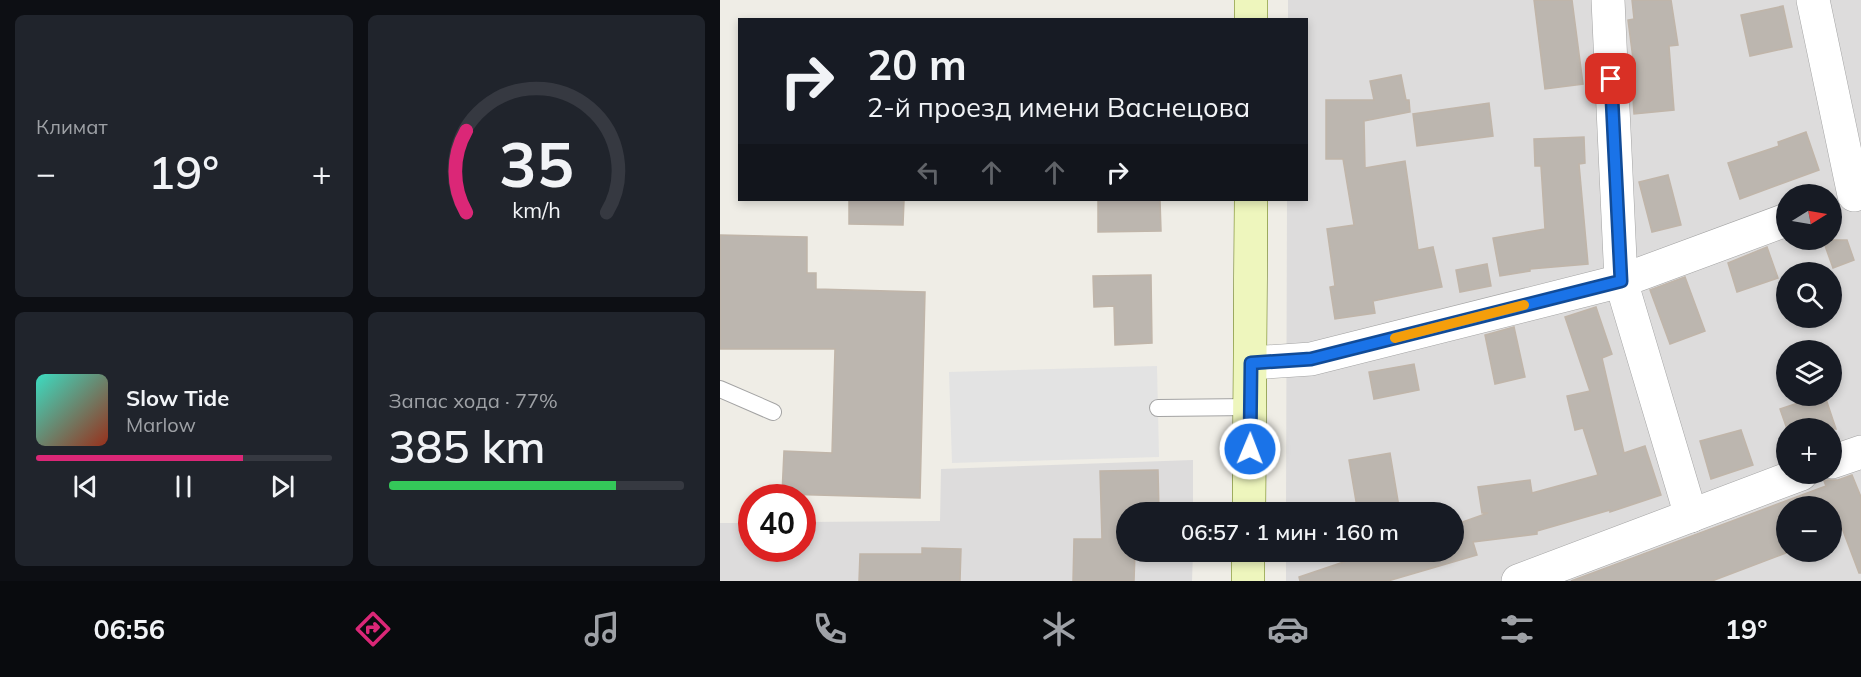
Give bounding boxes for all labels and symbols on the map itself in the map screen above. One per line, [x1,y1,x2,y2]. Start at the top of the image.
pin [1585,53,1636,104]
north arrow [1776,184,1842,250]
position arrow [1218,417,1282,481]
speed limit sign: 40 [738,484,816,562]

